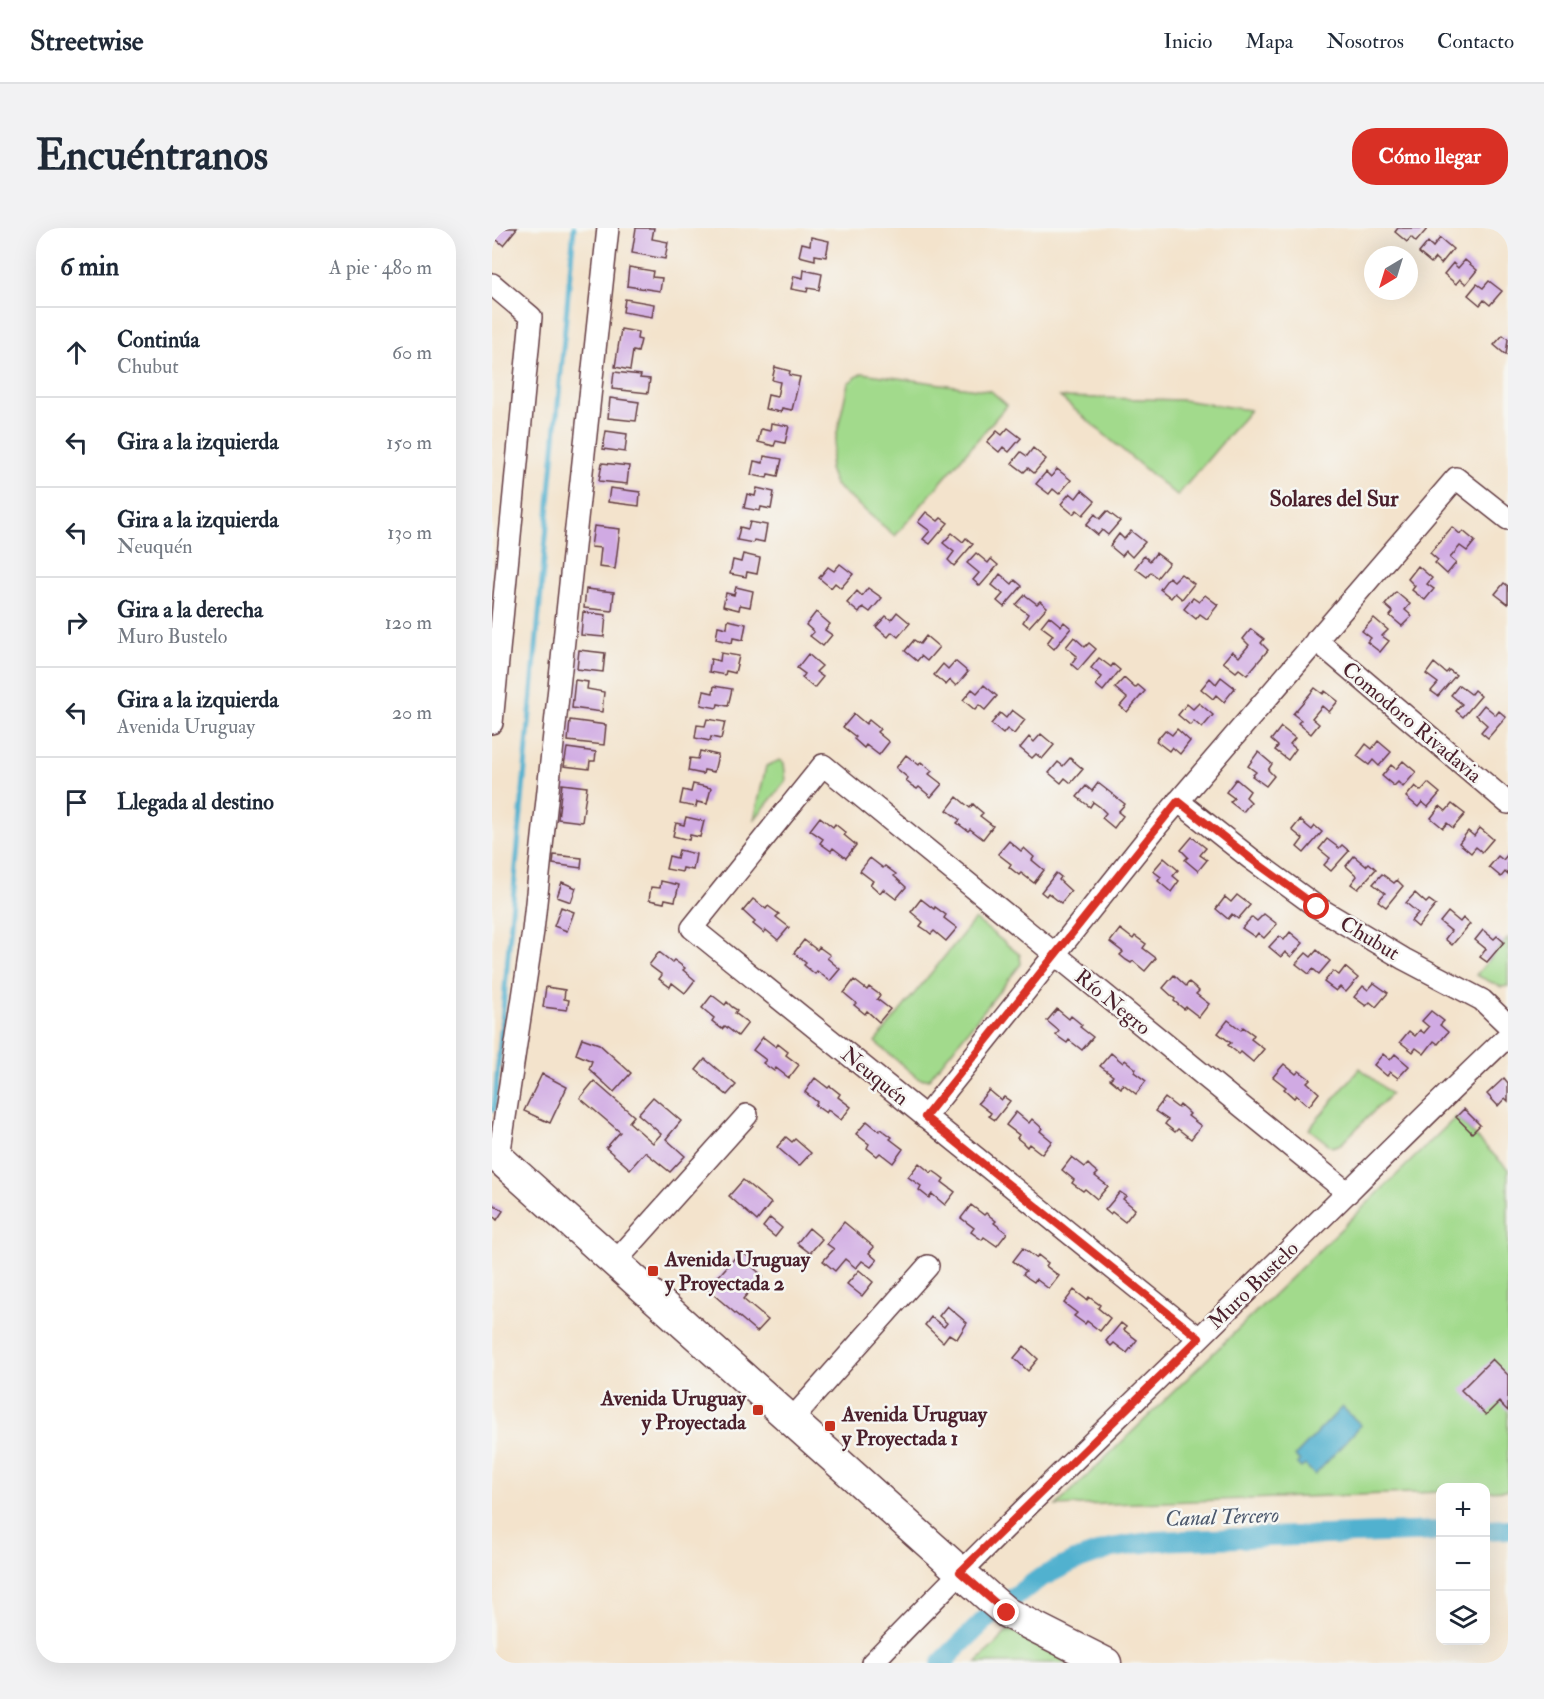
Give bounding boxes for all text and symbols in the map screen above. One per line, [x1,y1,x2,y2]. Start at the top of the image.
text: Streetwise [30,24,144,59]
text: Inicio [1163,28,1212,55]
text: Mapa [1245,28,1293,55]
text: Nosotros [1326,28,1404,55]
text: Contacto [1437,28,1514,55]
button: Cómo llegar [1352,128,1508,185]
text: Encuéntranos [36,130,268,182]
north arrow [1364,246,1418,300]
text: 6 min [60,251,119,283]
text: A pie · 480 m [329,255,432,280]
text: Continúa [117,326,200,354]
icon: ahead [60,336,93,369]
text: 60 m [392,340,432,365]
text: Chubut [117,354,179,379]
icon: left [60,426,93,459]
text: Gira a la izquierda [117,428,278,456]
text: 150 m [386,430,432,455]
district label: Solares del Sur [1270,485,1399,513]
text: Gira a la izquierda [117,506,278,534]
icon: left [60,516,93,549]
text: 130 m [387,520,432,545]
text: Neuquén [117,534,193,559]
text: Gira a la derecha [117,596,263,624]
icon: right [60,606,93,639]
text: 120 m [385,610,432,635]
text: Muro Bustelo [117,624,227,649]
street label: Comodoro Rivadavia [1336,656,1488,789]
text: Gira a la izquierda [117,686,278,714]
icon: left [60,696,93,729]
text: 20 m [392,700,432,725]
text: Avenida Uruguay [117,714,255,739]
icon: arrive [60,786,93,819]
text: Llegada al destino [117,788,274,816]
route start [1303,893,1329,919]
street label: Chubut [1335,910,1405,967]
street label: Río Negro [1069,963,1156,1041]
street label: Neuquén [835,1041,914,1112]
street label: Muro Bustelo [1202,1235,1304,1335]
place label: Avenida Uruguay y Proyectada 2 [664,1246,811,1297]
marker: Avenida Uruguay y Proyectada 2 [646,1264,660,1278]
place label: Avenida Uruguay y Proyectada [600,1385,747,1436]
place label: Avenida Uruguay y Proyectada 1 [841,1401,988,1452]
marker: Avenida Uruguay y Proyectada [751,1403,765,1417]
marker: Avenida Uruguay y Proyectada 1 [823,1419,837,1433]
map controls [1436,1483,1490,1645]
button: + [1436,1483,1490,1537]
water label: Canal Tercero [1165,1501,1280,1533]
button: − [1436,1537,1490,1591]
button: layers [1436,1591,1490,1645]
route end [993,1599,1019,1625]

